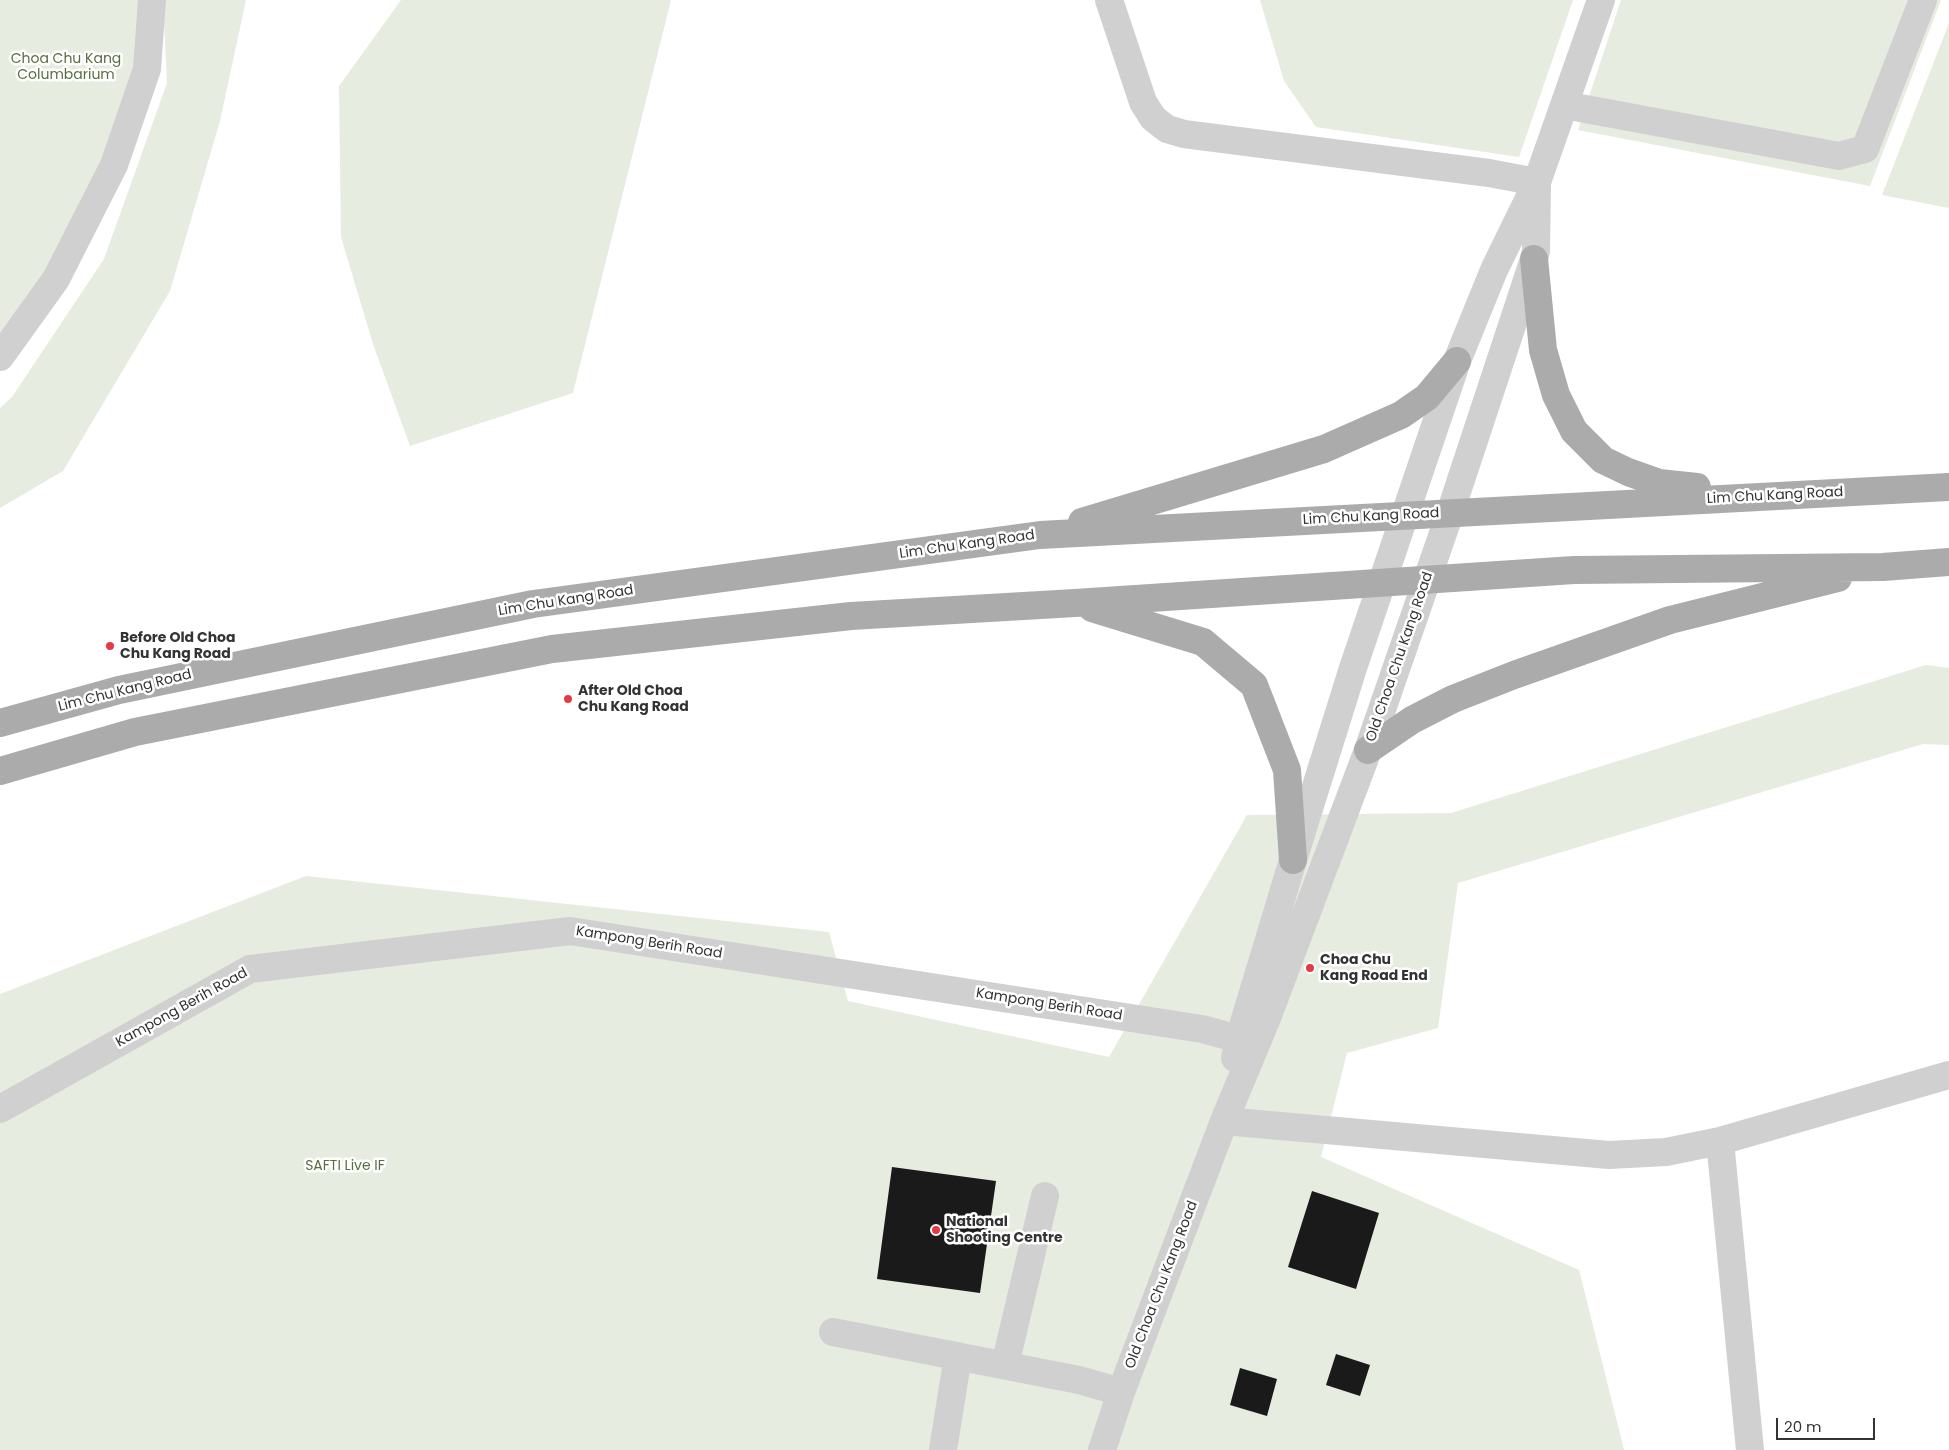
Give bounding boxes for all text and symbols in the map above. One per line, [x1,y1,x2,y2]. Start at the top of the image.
park label: Choa Chu Kang Columbarium [11,51,121,84]
street label: Lim Chu Kang Road [1706,484,1844,508]
street label: Lim Chu Kang Road [1302,505,1440,529]
street label: Lim Chu Kang Road [898,527,1036,563]
street label: Old Choa Chu Kang Road [1363,570,1437,744]
street label: Lim Chu Kang Road [497,582,635,620]
place label: Before Old Choa Chu Kang Road [120,630,236,662]
marker: Before Old Choa Chu Kang Road [104,640,116,652]
street label: Lim Chu Kang Road [57,666,193,716]
place label: After Old Choa Chu Kang Road [578,683,689,716]
marker: After Old Choa Chu Kang Road [562,693,574,705]
street label: Kampong Berih Road [575,923,723,963]
place label: Choa Chu Kang Road End [1320,952,1428,984]
marker: Choa Chu Kang Road End [1304,962,1316,974]
street label: Kampong Berih Road [113,965,251,1051]
street label: Kampong Berih Road [975,985,1123,1025]
park label: SAFTI Live IF [305,1158,385,1174]
street label: Old Choa Chu Kang Road [1122,1199,1202,1371]
place label: National Shooting Centre [946,1214,1063,1246]
marker: National Shooting Centre [930,1224,942,1236]
scale bar [1779,1408,1878,1440]
text: 20 m [1784,1416,1822,1437]

